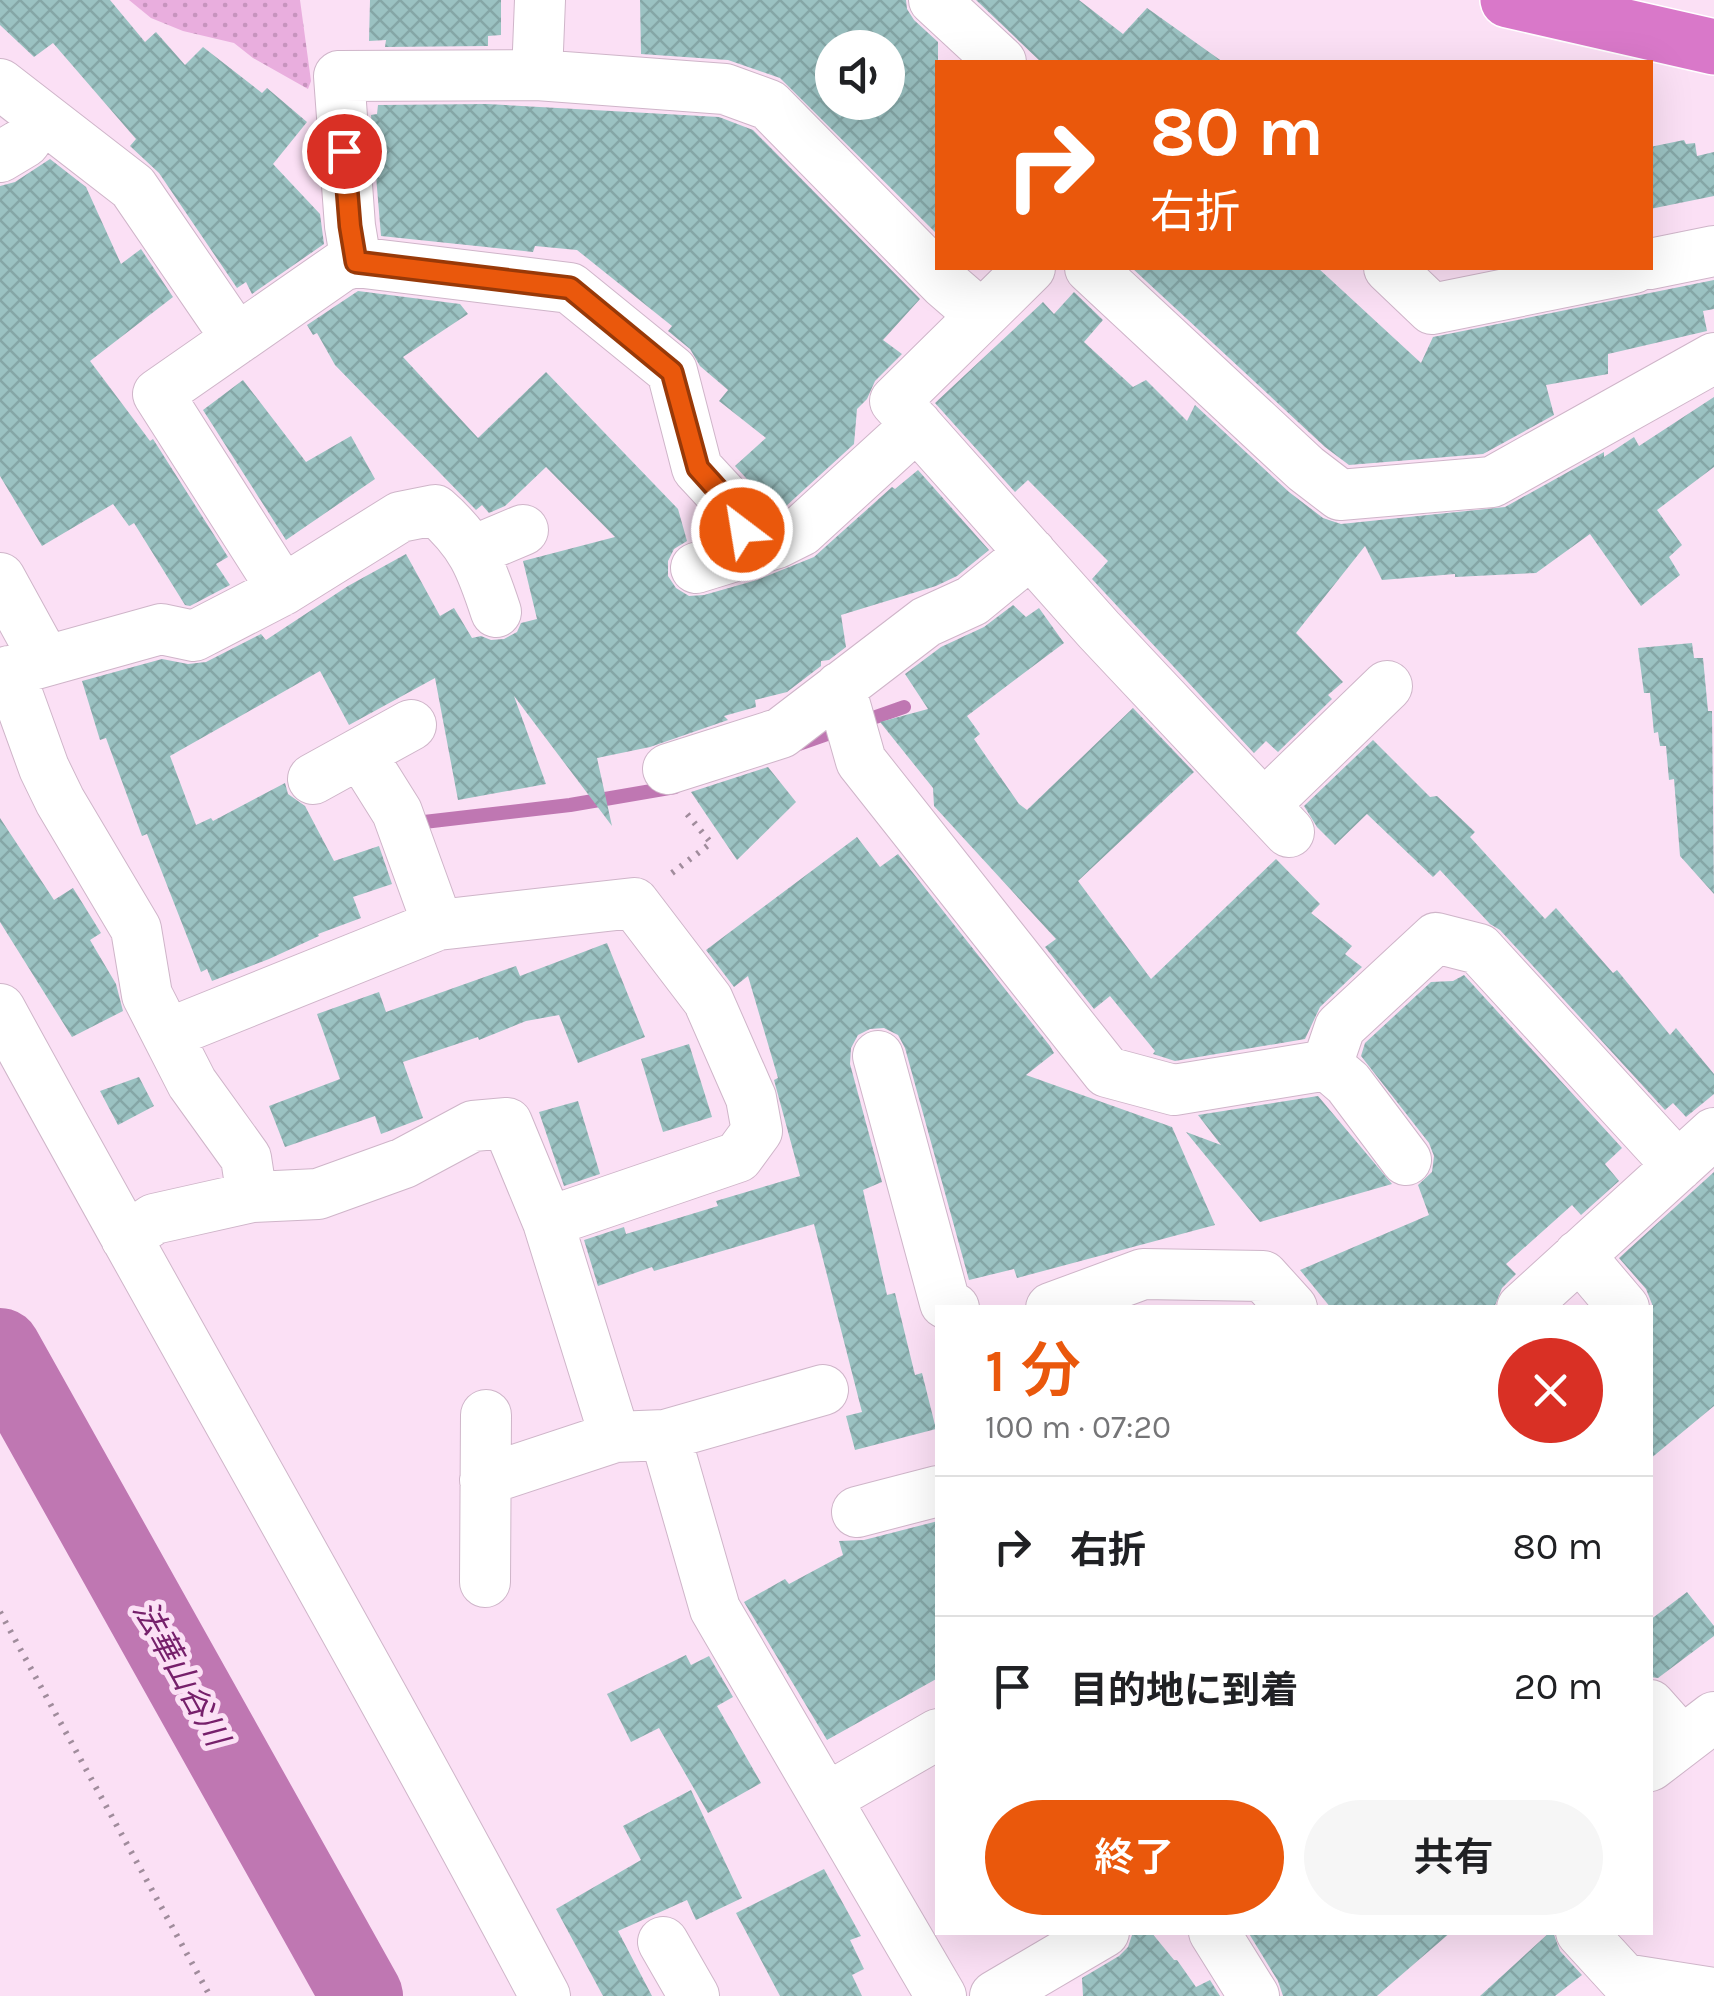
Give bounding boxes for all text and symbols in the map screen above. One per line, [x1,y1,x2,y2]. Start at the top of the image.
map controls [815,30,905,120]
button: sound [815,30,905,120]
text: 80 m [1150,91,1324,173]
icon: right [985,100,1115,230]
pin [302,109,387,194]
icon: arrive [317,124,372,179]
text: 右折 [1150,186,1240,238]
position arrow [690,478,794,582]
text: 1 分 [985,1336,1081,1406]
button: close [1498,1338,1603,1443]
text: 100 m · 07:20 [985,1409,1171,1446]
icon: right [985,1519,1040,1574]
text: 80 m [1513,1524,1603,1569]
text: 右折 [1070,1528,1146,1573]
water label: 法華山谷川 [126,1594,237,1755]
icon: arrive [985,1659,1040,1714]
text: 20 m [1514,1664,1603,1709]
text: 目的地に到着 [1070,1668,1298,1713]
button: 終了 [985,1800,1284,1915]
button: 共有 [1304,1800,1603,1915]

